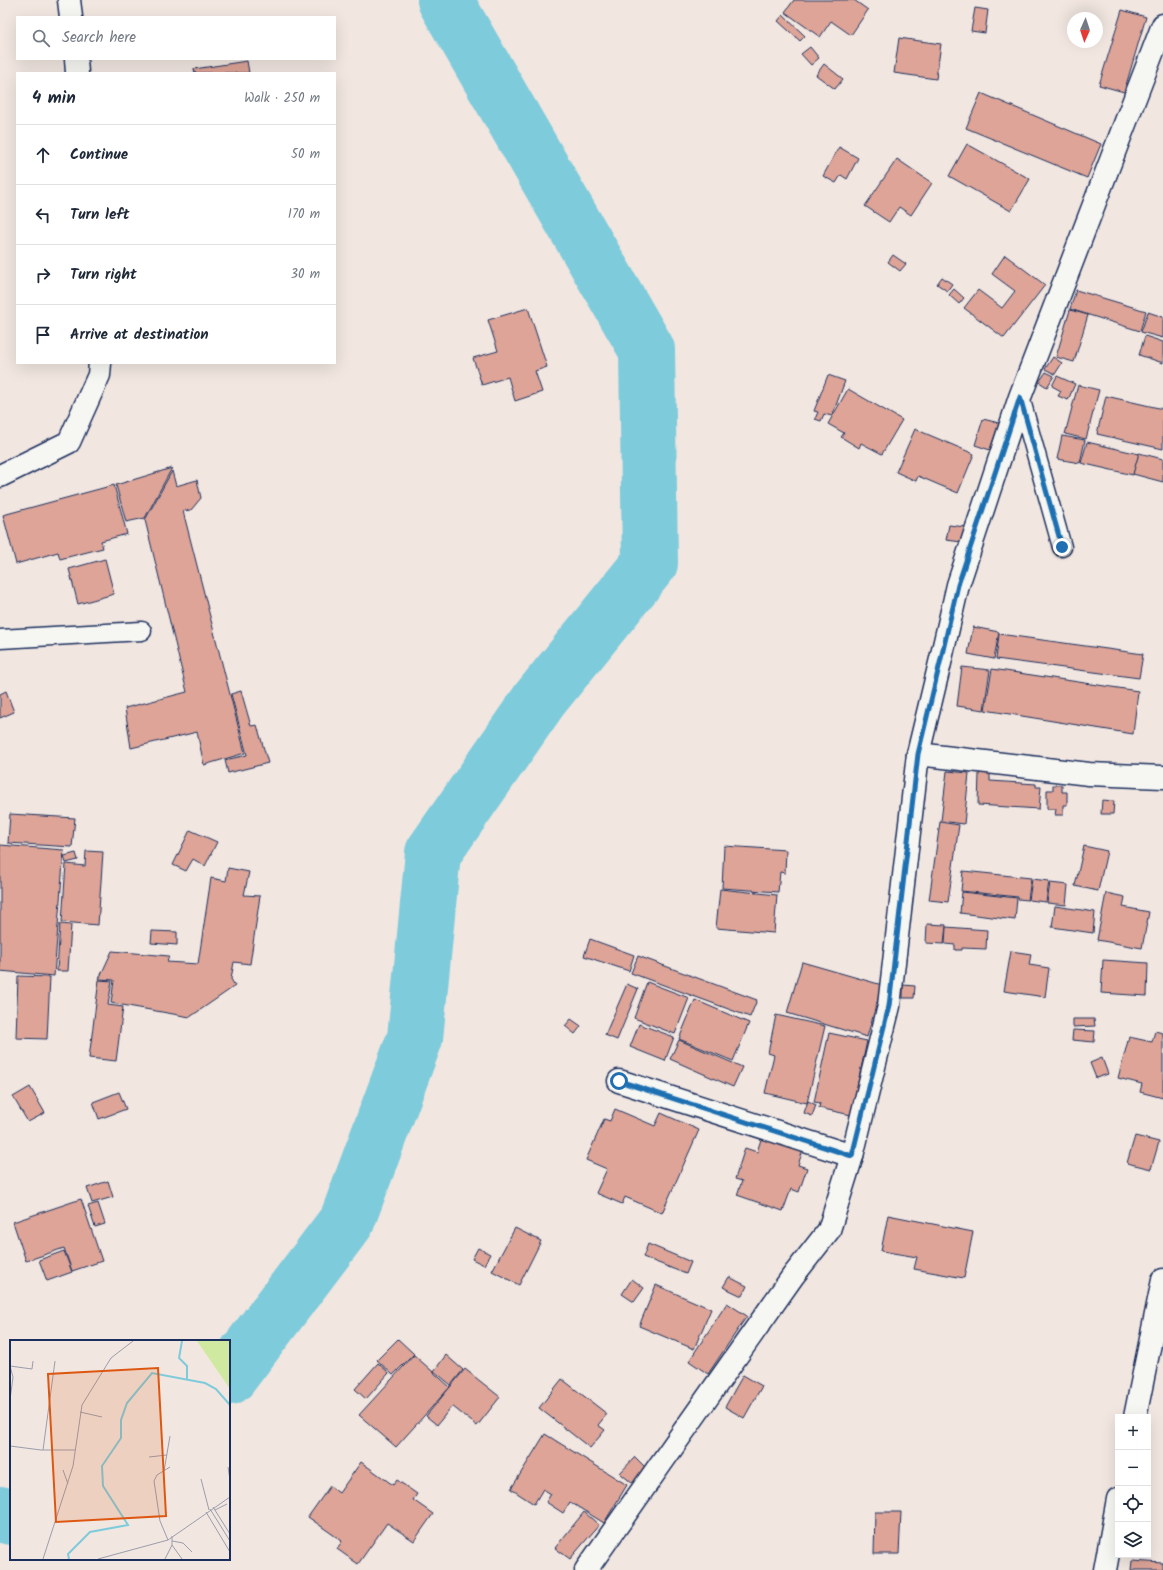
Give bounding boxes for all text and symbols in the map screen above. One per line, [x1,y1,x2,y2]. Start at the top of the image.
north arrow [1067,12,1103,48]
search box [16,16,336,60]
text: Search here [62,26,136,50]
icon: search [30,27,52,49]
text: 4 min [32,85,76,112]
text: Walk · 250 m [244,88,320,109]
text: Continue [70,143,128,167]
icon: ahead [32,144,54,166]
text: 50 m [291,144,320,165]
text: Turn left [70,203,130,227]
icon: left [32,204,54,226]
text: 170 m [288,204,320,225]
text: Turn right [70,263,137,287]
icon: right [32,264,54,286]
text: 30 m [291,264,320,285]
text: Arrive at destination [70,323,209,347]
icon: arrive [32,324,54,346]
route end [1053,538,1071,556]
route start [610,1072,628,1090]
inset map [10,1340,230,1560]
map controls [1115,1414,1151,1558]
button: + [1115,1414,1151,1450]
button: − [1115,1450,1151,1486]
button: locate [1115,1486,1151,1522]
button: layers [1115,1522,1151,1558]

